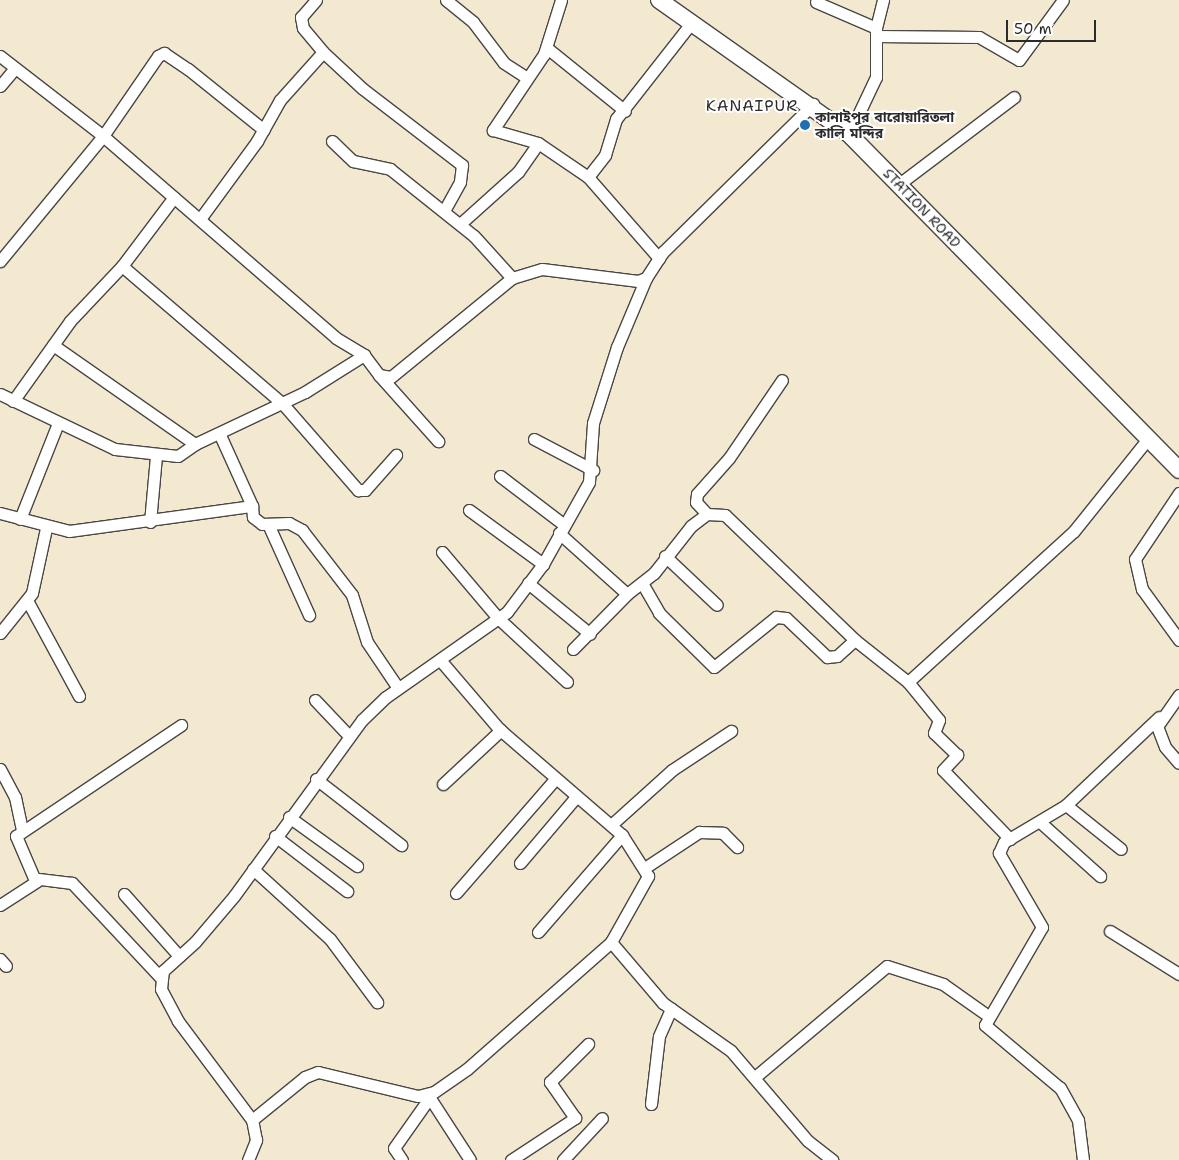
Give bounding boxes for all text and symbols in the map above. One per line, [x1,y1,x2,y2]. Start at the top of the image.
scale bar [1009,10,1099,42]
text: 50 m [1014,19,1052,39]
district label: KANAIPUR [705,96,799,116]
place label: কানাইপুর বারোয়ারিতলা কালি মন্দির [815,109,954,142]
marker: কানাইপুর বারোয়ারিতলা কালি মন্দির [799,119,811,131]
street label: STATION ROAD [880,165,964,251]

